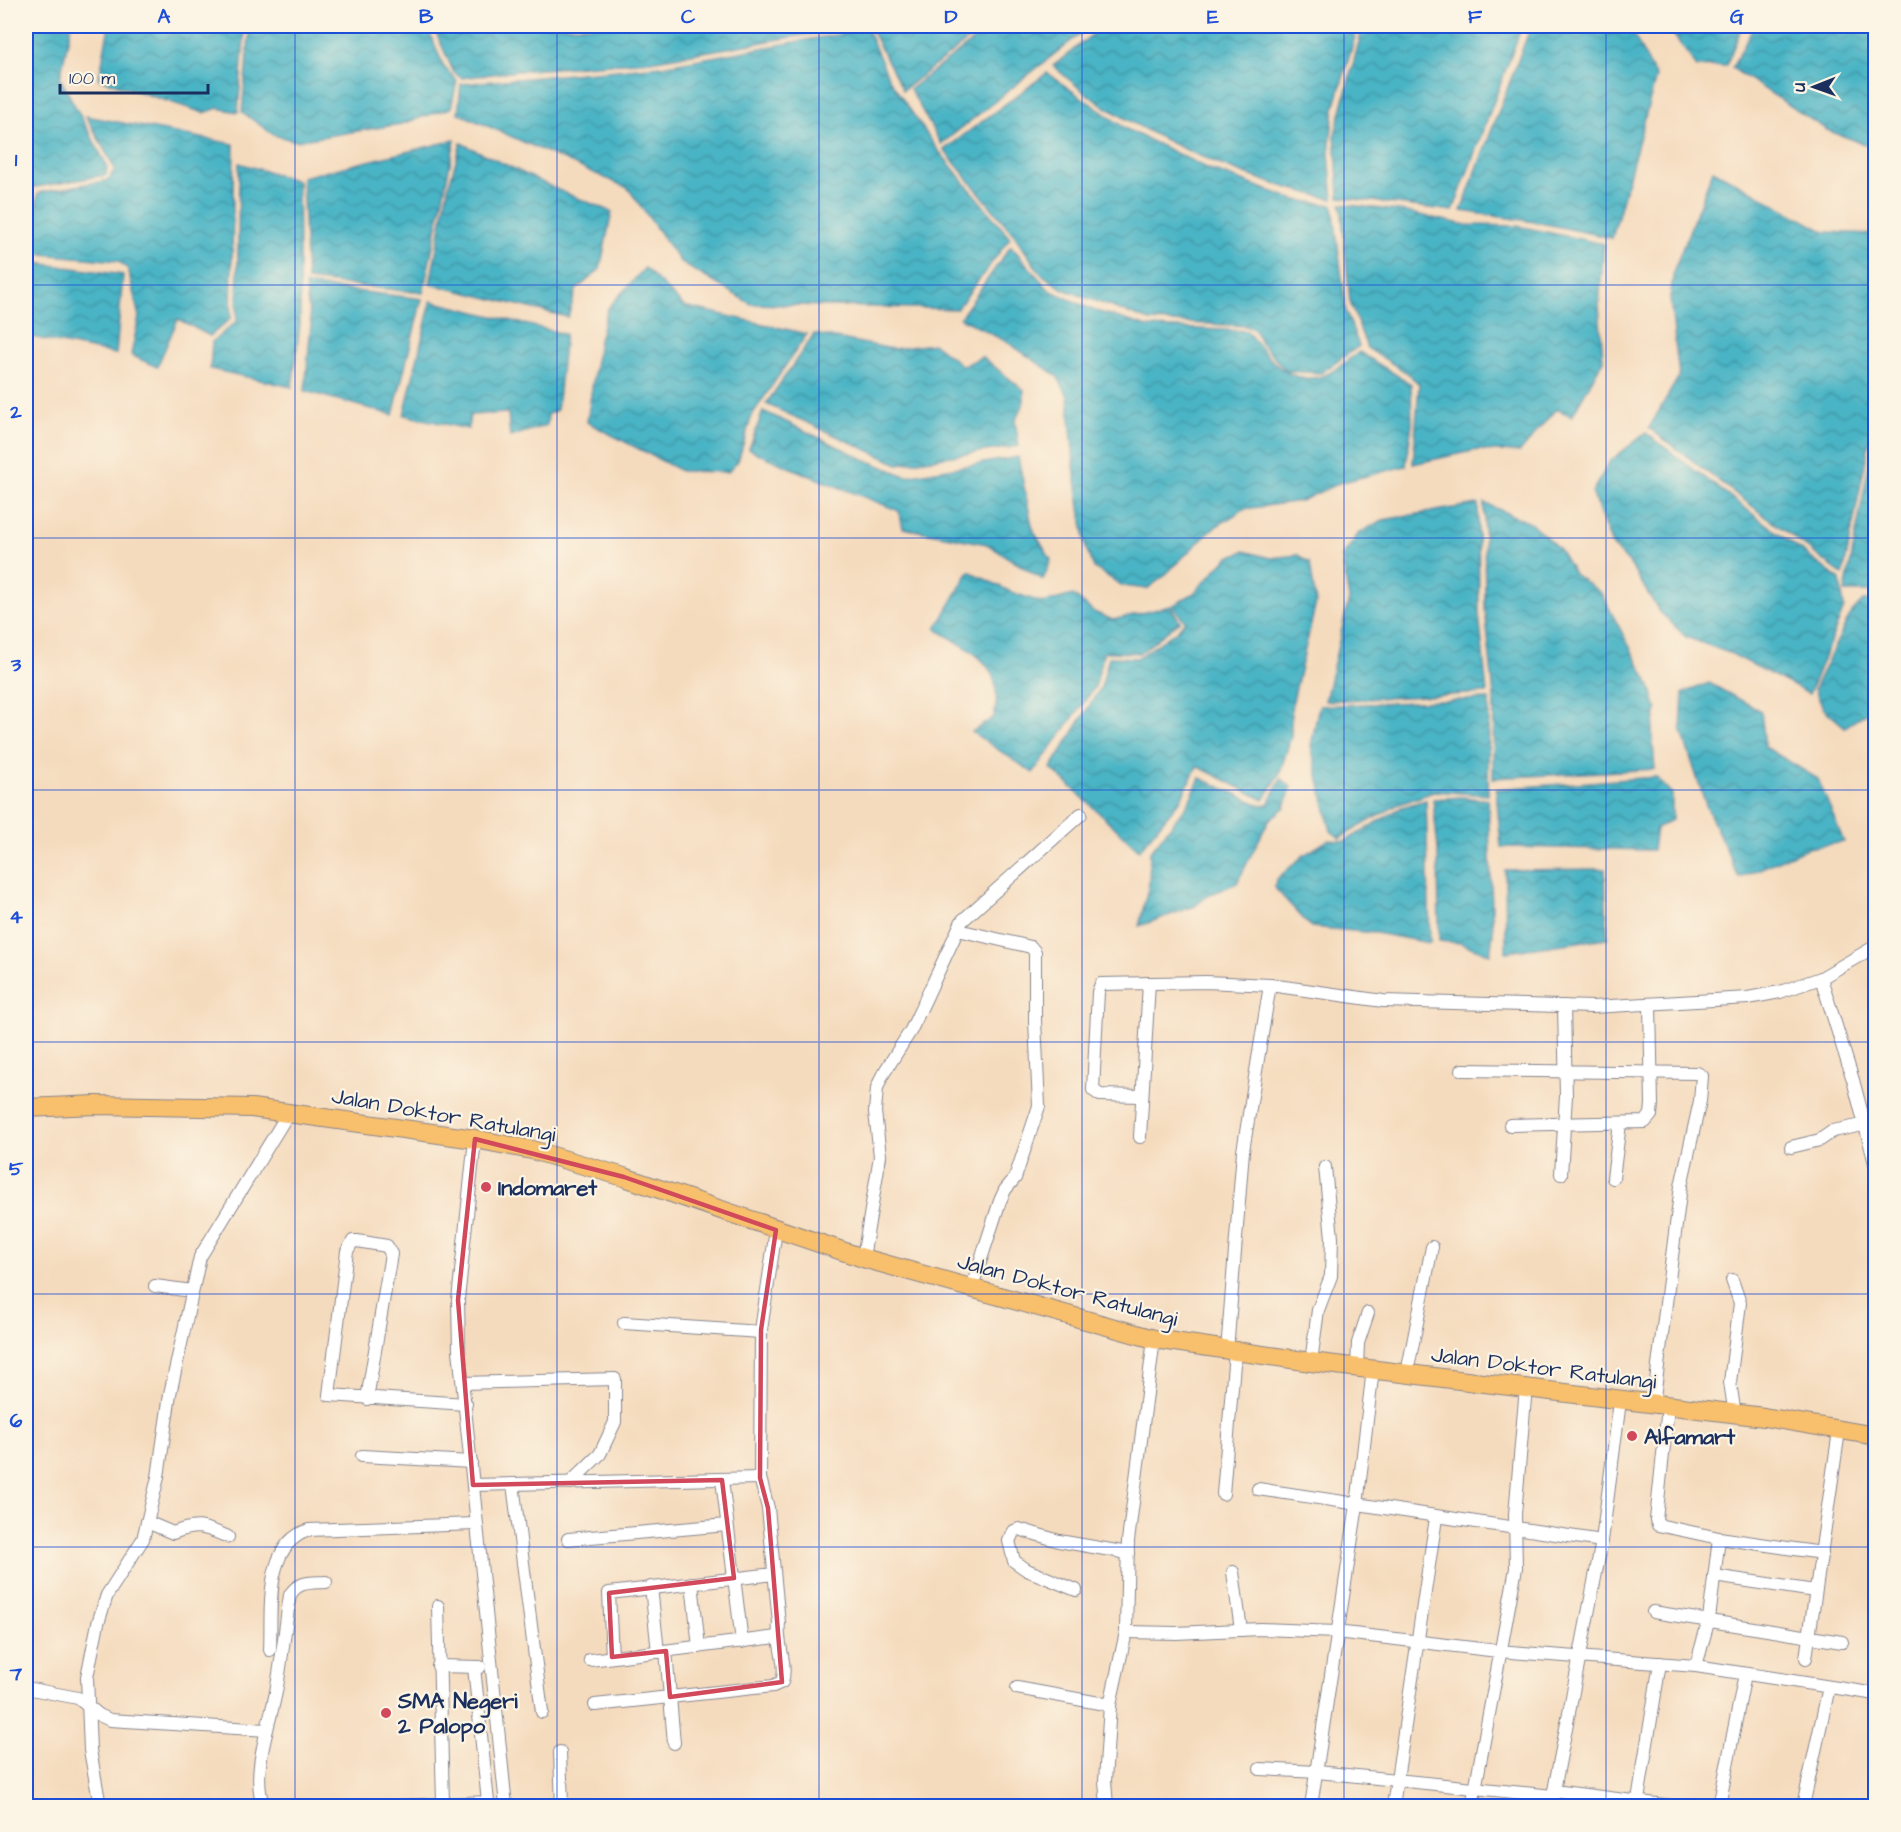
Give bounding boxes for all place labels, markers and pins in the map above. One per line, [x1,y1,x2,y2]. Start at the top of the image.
place label: Indomaret [498,1173,598,1204]
marker: Indomaret [479,1180,493,1194]
place label: Alfamart [1644,1422,1736,1453]
marker: Alfamart [1625,1429,1639,1443]
place label: SMA Negeri 2 Palopo [397,1686,518,1742]
marker: SMA Negeri 2 Palopo [379,1706,393,1720]

